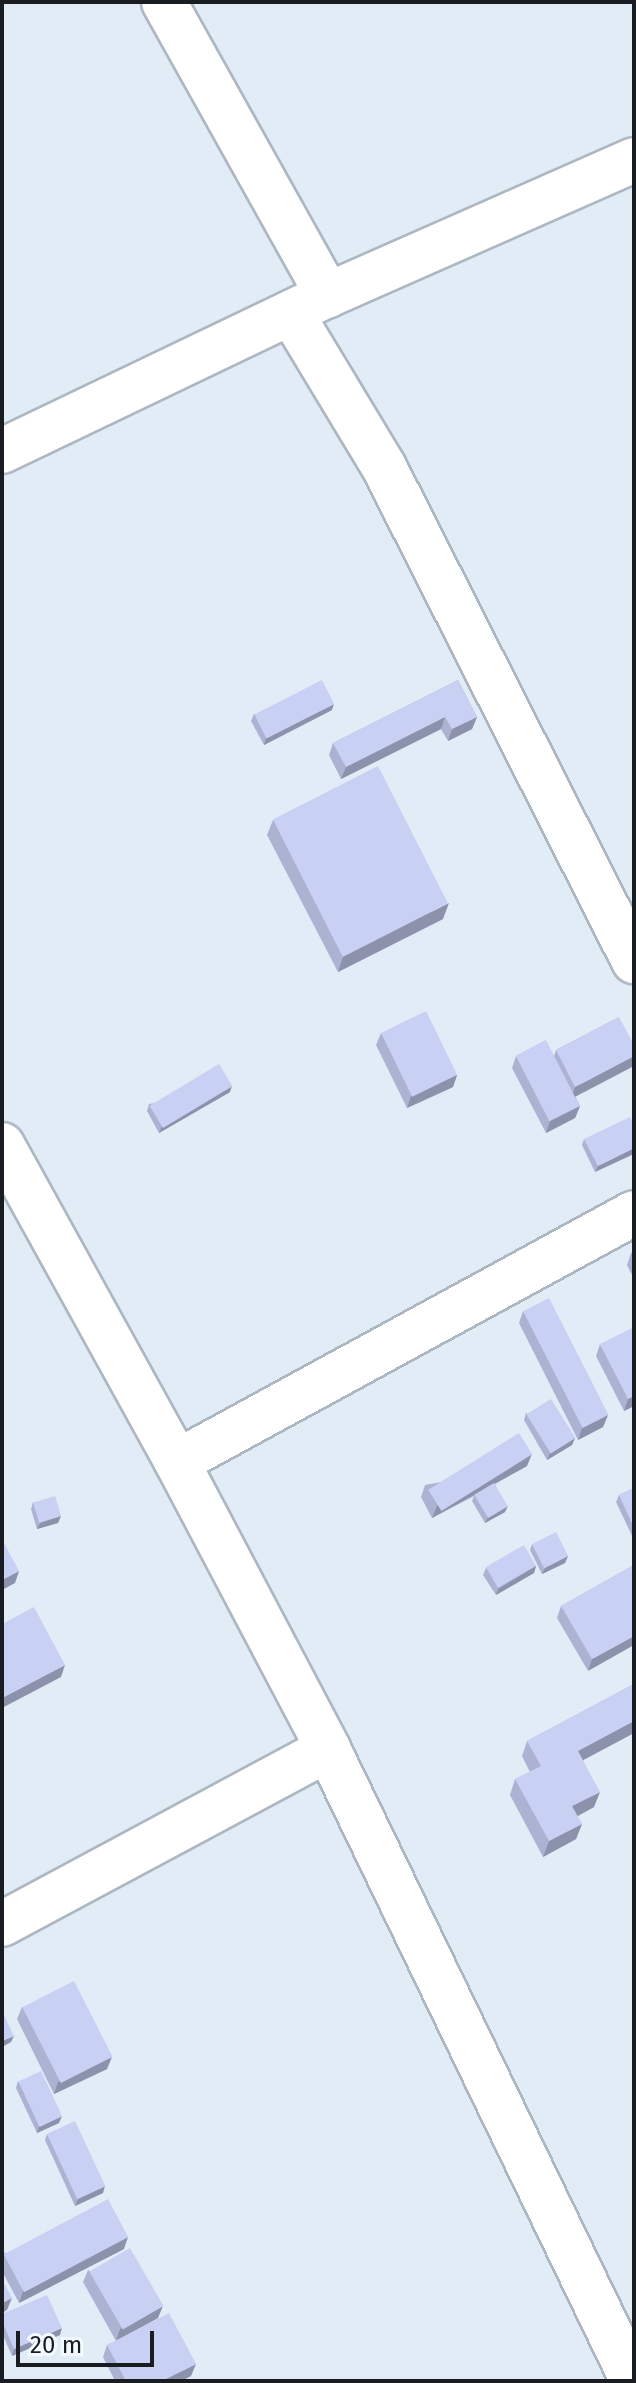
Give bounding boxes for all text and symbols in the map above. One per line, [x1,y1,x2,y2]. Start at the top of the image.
scale bar [20,2315,158,2365]
text: 20 m [30,2331,82,2359]

